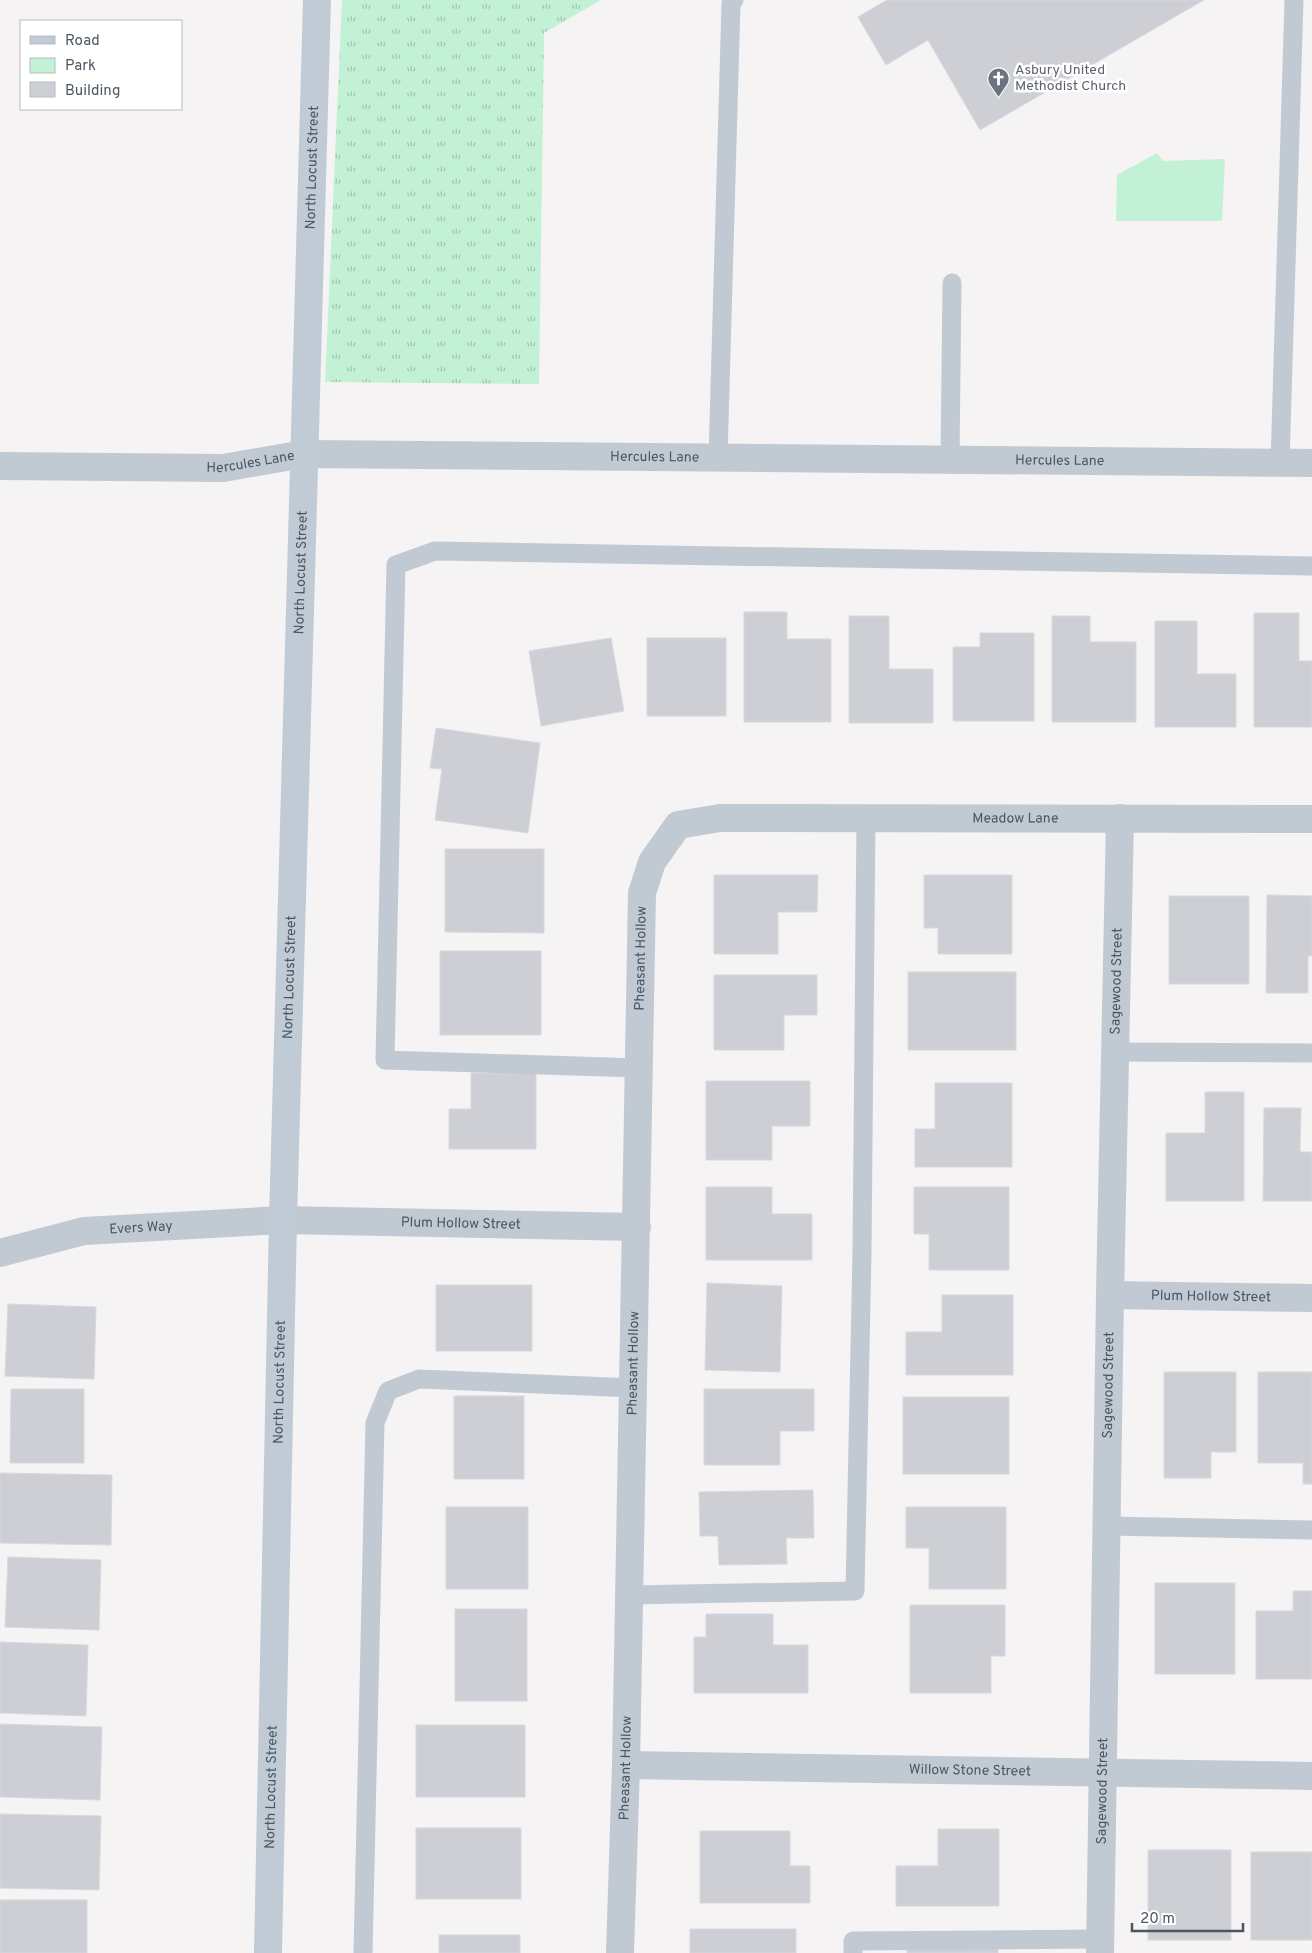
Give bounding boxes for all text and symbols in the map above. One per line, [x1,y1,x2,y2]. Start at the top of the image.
legend [20,20,182,110]
text: Road [65,32,100,51]
text: Park [65,57,96,76]
place label: Asbury United Methodist Church [1015,62,1126,95]
church icon: Asbury United Methodist Church [987,66,1011,97]
text: Building [65,82,120,101]
street label: North Locust Street [302,105,323,230]
street label: Hercules Lane [206,447,296,477]
street label: Hercules Lane [610,448,700,466]
street label: Hercules Lane [1015,452,1105,470]
street label: North Locust Street [291,510,311,635]
street label: Meadow Lane [972,810,1059,827]
street label: Pheasant Hollow [631,906,650,1011]
street label: North Locust Street [280,915,300,1039]
street label: Sagewood Street [1107,928,1126,1035]
street label: Plum Hollow Street [401,1214,521,1233]
street label: Evers Way [109,1218,173,1238]
street label: Plum Hollow Street [1151,1287,1271,1306]
street label: Pheasant Hollow [624,1311,643,1416]
street label: North Locust Street [270,1320,289,1444]
street label: Sagewood Street [1099,1331,1118,1439]
street label: Pheasant Hollow [616,1716,635,1821]
street label: North Locust Street [262,1725,281,1849]
street label: Sagewood Street [1093,1737,1112,1845]
street label: Willow Stone Street [909,1761,1031,1780]
scale bar [1132,1900,1243,1932]
text: 20 m [1140,1910,1175,1929]

